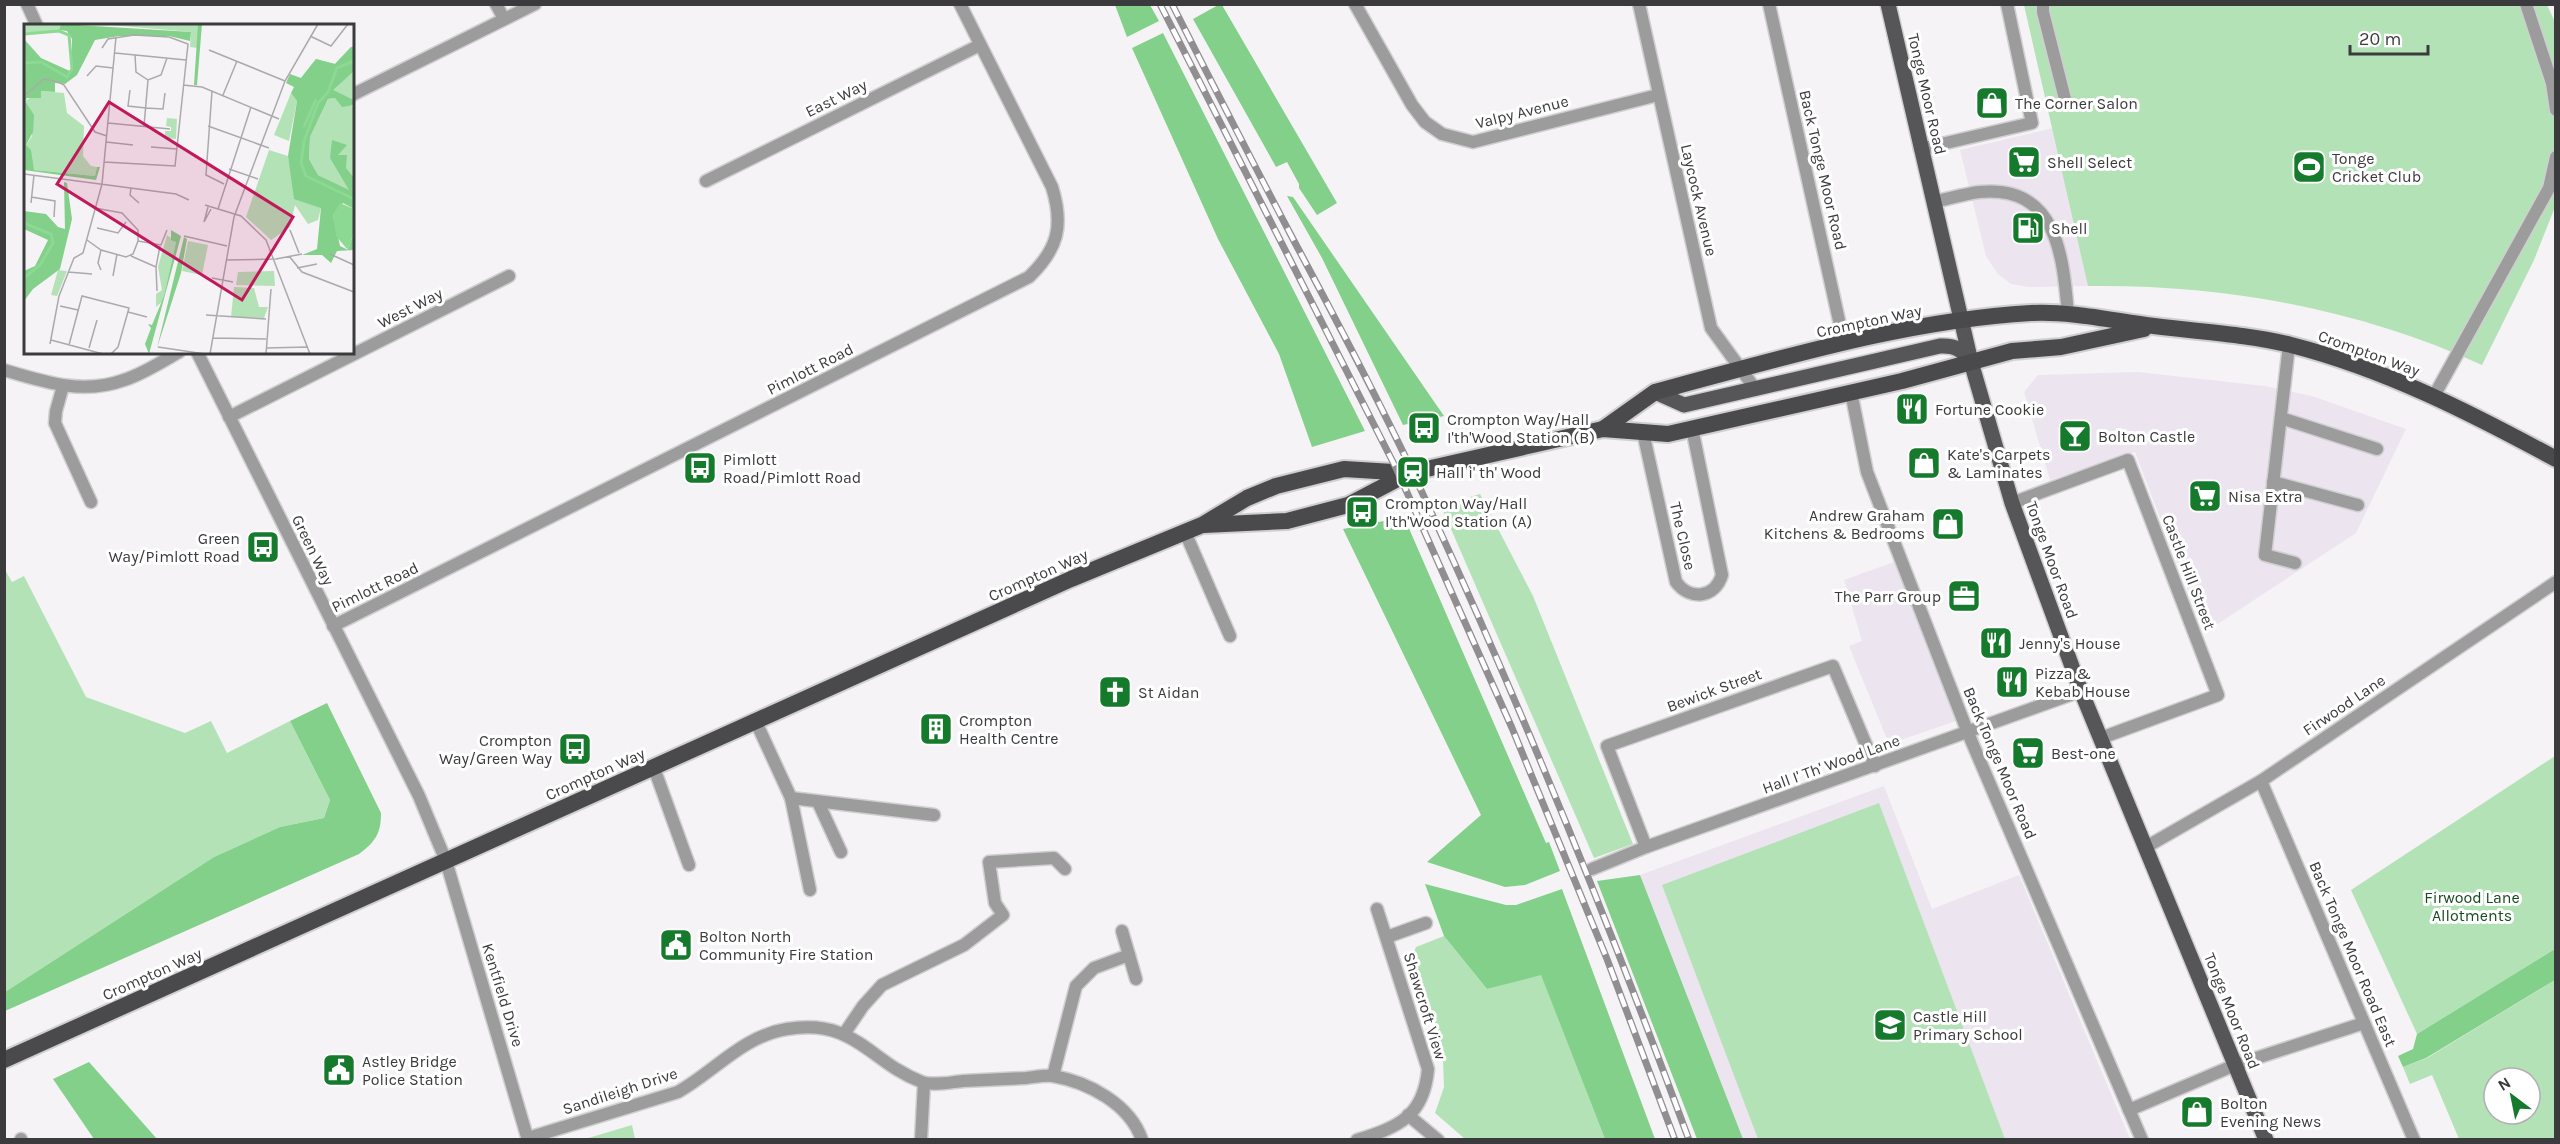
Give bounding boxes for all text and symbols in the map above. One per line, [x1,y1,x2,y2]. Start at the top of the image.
scale bar [2350,18,2428,56]
inset map [24,24,354,354]
text: 20 m [2359,28,2401,50]
street label: Tonge Moor Road [1904,32,1950,156]
street label: East Way [802,75,870,121]
shop icon: The Corner Salon [1974,85,2010,121]
street label: Back Tonge Moor Road [1795,88,1851,252]
street label: Valpy Avenue [1474,91,1570,133]
place label: The Corner Salon [2015,94,2138,113]
street label: Laycock Avenue [1677,142,1721,258]
supermarket icon: Shell Select [2006,144,2042,180]
sports icon: Tonge Cricket Club [2291,149,2327,185]
place label: Tonge Cricket Club [2332,149,2421,186]
place label: Shell Select [2047,153,2132,172]
fuel station icon: Shell [2010,210,2046,246]
place label: Shell [2051,219,2088,238]
street label: West Way [374,283,446,332]
street label: Crompton Way [1815,300,1924,341]
street label: Crompton Way [2316,326,2423,380]
street label: Pimlott Road [764,339,856,399]
restaurant icon: Fortune Cookie [1894,391,1930,427]
place label: Fortune Cookie [1935,400,2044,419]
bus stop icon: Crompton Way/Hall I'th'Wood Station (B) [1406,410,1442,446]
place label: Crompton Way/Hall I'th'Wood Station (B) [1447,410,1595,447]
bar icon: Bolton Castle [2057,418,2093,454]
place label: Bolton Castle [2098,427,2195,446]
shop icon: Kate's Carpets & Laminates [1906,445,1942,481]
place label: Kate's Carpets & Laminates [1947,445,2051,482]
bus stop icon: Pimlott Road/Pimlott Road [682,450,718,486]
place label: Pimlott Road/Pimlott Road [723,450,861,487]
station icon: Hall i' th' Wood [1395,454,1431,490]
place label: Hall i' th' Wood [1436,463,1541,482]
supermarket icon: Nisa Extra [2187,478,2223,514]
place label: Nisa Extra [2228,487,2303,506]
bus stop icon: Crompton Way/Hall I'th'Wood Station (A) [1344,494,1380,530]
place label: Crompton Way/Hall I'th'Wood Station (A) [1385,494,1532,531]
street label: Tonge Moor Road [2022,499,2082,621]
street label: The Close [1666,500,1700,572]
place label: Andrew Graham Kitchens & Bedrooms [1764,506,1925,543]
shop icon: Andrew Graham Kitchens & Bedrooms [1930,506,1966,542]
street label: Green Way [288,512,338,589]
street label: Castle Hill Street [2158,512,2220,632]
place label: Green Way/Pimlott Road [109,529,240,566]
bus stop icon: Green Way/Pimlott Road [245,529,281,565]
street label: Crompton Way [985,544,1091,605]
street label: Pimlott Road [328,558,422,616]
office icon: The Parr Group [1946,578,1982,614]
place label: The Parr Group [1834,587,1941,606]
restaurant icon: Jenny's House [1978,625,2014,661]
place label: Jenny's House [2019,634,2121,653]
street label: Bewick Street [1664,664,1764,716]
restaurant icon: Pizza & Kebab House [1994,664,2030,700]
place label: Pizza & Kebab House [2035,664,2130,701]
street label: Firwood Lane [2299,670,2389,740]
church icon: St Aidan [1097,674,1133,710]
place label: St Aidan [1138,683,1199,702]
street label: Back Tonge Moor Road [1959,684,2041,842]
building icon: Crompton Health Centre [918,711,954,747]
place label: Crompton Health Centre [959,711,1058,748]
street label: Hall I' Th' Wood Lane [1760,730,1902,798]
place label: Crompton Way/Green Way [439,731,553,768]
bus stop icon: Crompton Way/Green Way [557,731,593,767]
supermarket icon: Best-one [2010,735,2046,771]
street label: Crompton Way [542,743,648,804]
place label: Best-one [2051,744,2116,763]
street label: Back Tonge Moor Road East [2305,858,2401,1050]
park label: Firwood Lane Allotments [2424,888,2520,925]
public building icon: Bolton North Community Fire Station [658,927,694,963]
place label: Bolton North Community Fire Station [699,927,874,964]
street label: Kentfield Drive [478,941,528,1049]
street label: Crompton Way [99,943,205,1004]
street label: Shawcroft View [1400,950,1450,1062]
street label: Tonge Moor Road [2200,950,2264,1072]
school or university icon: Castle Hill Primary School [1872,1007,1908,1043]
place label: Castle Hill Primary School [1913,1007,2023,1044]
public building icon: Astley Bridge Police Station [321,1052,357,1088]
place label: Astley Bridge Police Station [362,1052,463,1089]
street label: Sandileigh Drive [560,1063,680,1119]
north arrow [2482,1066,2542,1126]
text: N [2494,1073,2514,1095]
shop icon: Bolton Evening News [2179,1094,2215,1130]
place label: Bolton Evening News [2220,1094,2321,1131]

